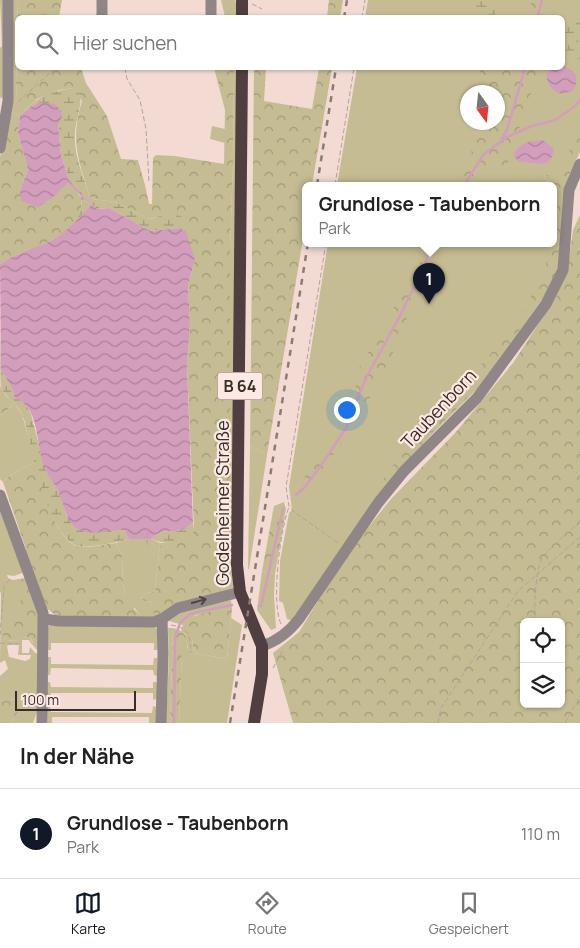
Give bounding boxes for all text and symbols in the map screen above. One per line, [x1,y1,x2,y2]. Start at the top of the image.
search box [15,15,565,70]
icon: search [33,29,61,57]
text: Hier suchen [73,30,177,56]
north arrow [460,85,505,130]
popup [302,182,557,247]
text: Grundlose - Taubenborn [319,191,540,217]
text: Park [319,217,351,239]
pin: 1 [413,263,445,304]
street label: Taubenborn [395,363,481,453]
road number: B 64 [218,372,262,400]
your location [334,397,360,423]
street label: Godelheimer Straße [210,420,234,586]
one-way arrow [191,596,207,605]
map controls [520,618,565,708]
button: locate [520,618,565,663]
button: layers [520,663,565,708]
scale bar [15,688,136,711]
text: 100 m [22,690,59,709]
text: In der Nähe [20,742,134,770]
text: Grundlose - Taubenborn [67,810,289,836]
text: 1 [32,823,40,845]
text: 110 m [521,823,560,845]
text: Park [67,836,99,858]
tab: Karte [71,889,106,938]
tab: Route [248,889,287,938]
tab: Gespeichert [429,889,509,938]

